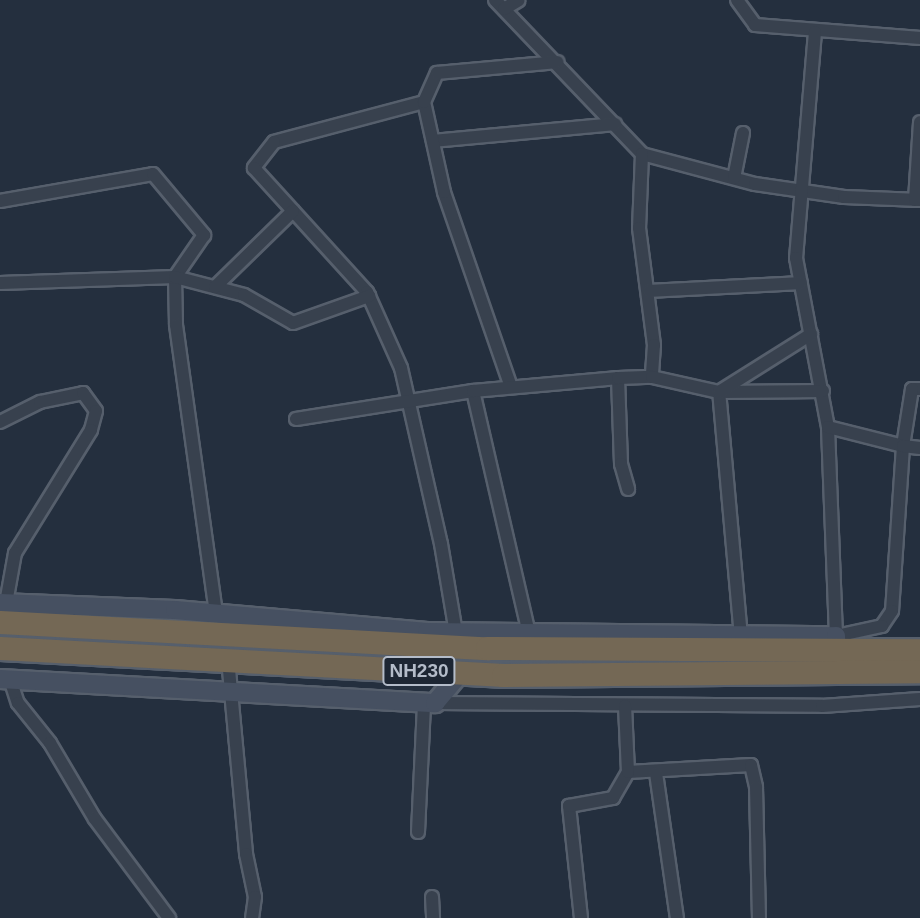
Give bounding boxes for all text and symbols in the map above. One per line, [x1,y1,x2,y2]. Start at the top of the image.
road number: NH230 [382,656,456,686]

